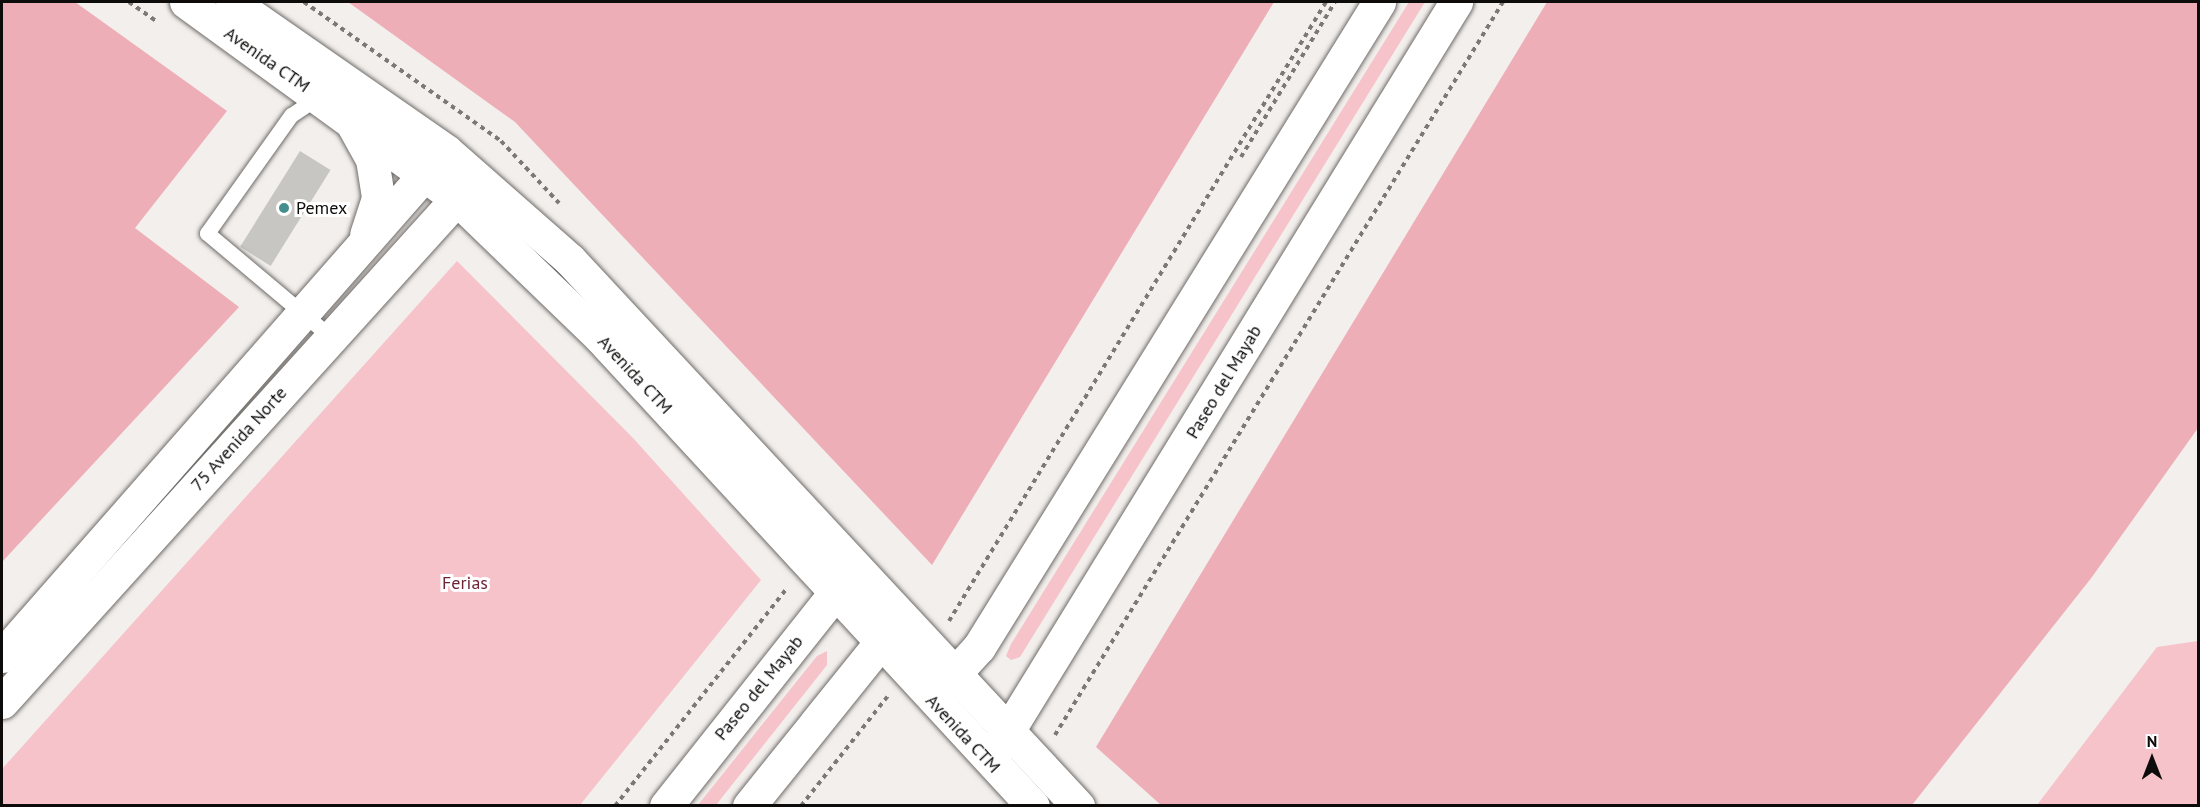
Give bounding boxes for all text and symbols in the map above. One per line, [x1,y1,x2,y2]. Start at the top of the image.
street label: Avenida CTM [220,23,314,97]
place label: Pemex [296,197,347,219]
marker: Pemex [277,201,291,215]
street label: Paseo del Mayab [1182,321,1266,443]
street label: Avenida CTM [593,331,677,419]
street label: 75 Avenida Norte [186,382,292,496]
park label: Ferias [442,572,488,594]
street label: Paseo del Mayab [710,631,808,745]
street label: Avenida CTM [921,690,1005,778]
north arrow [2122,729,2182,789]
text: N [2147,731,2157,751]

